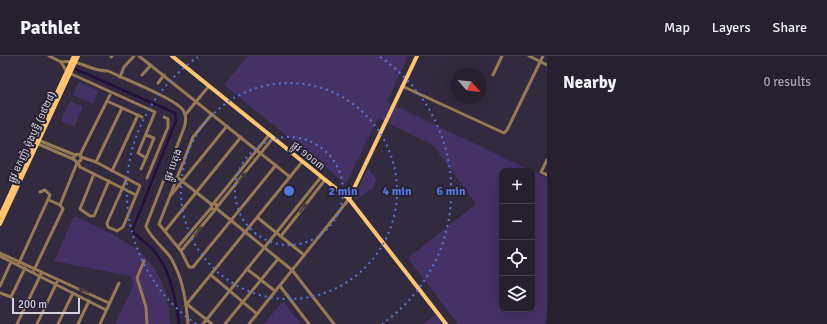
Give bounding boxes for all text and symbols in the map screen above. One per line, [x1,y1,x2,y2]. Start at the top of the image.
text: Pathlet [20,16,80,40]
text: Map [664,19,690,36]
text: Layers [712,19,751,36]
text: Share [773,19,807,36]
north arrow [451,68,487,104]
text: Nearby [563,72,616,93]
text: 0 results [763,74,811,90]
street label: ផ្លូវ ឧកញ៉ា ម៉ុងឫទ្ធី (១៩២៨) [5,89,61,186]
street label: ផ្លូវ ១០០៣ [287,139,327,175]
street label: ផ្លូវ បេតុង [161,147,187,184]
map controls [499,168,535,312]
button: + [499,168,535,204]
one-way arrow [237,171,246,182]
centre of rings [282,184,296,198]
text: 2 min [329,184,358,199]
text: 4 min [383,184,412,199]
text: 6 min [437,184,466,199]
one-way arrow [299,203,308,214]
button: − [499,204,535,240]
one-way arrow [194,225,202,236]
button: locate [499,240,535,276]
button: layers [499,276,535,312]
one-way arrow [78,288,90,294]
scale bar [12,296,80,315]
text: 200 m [18,298,47,311]

